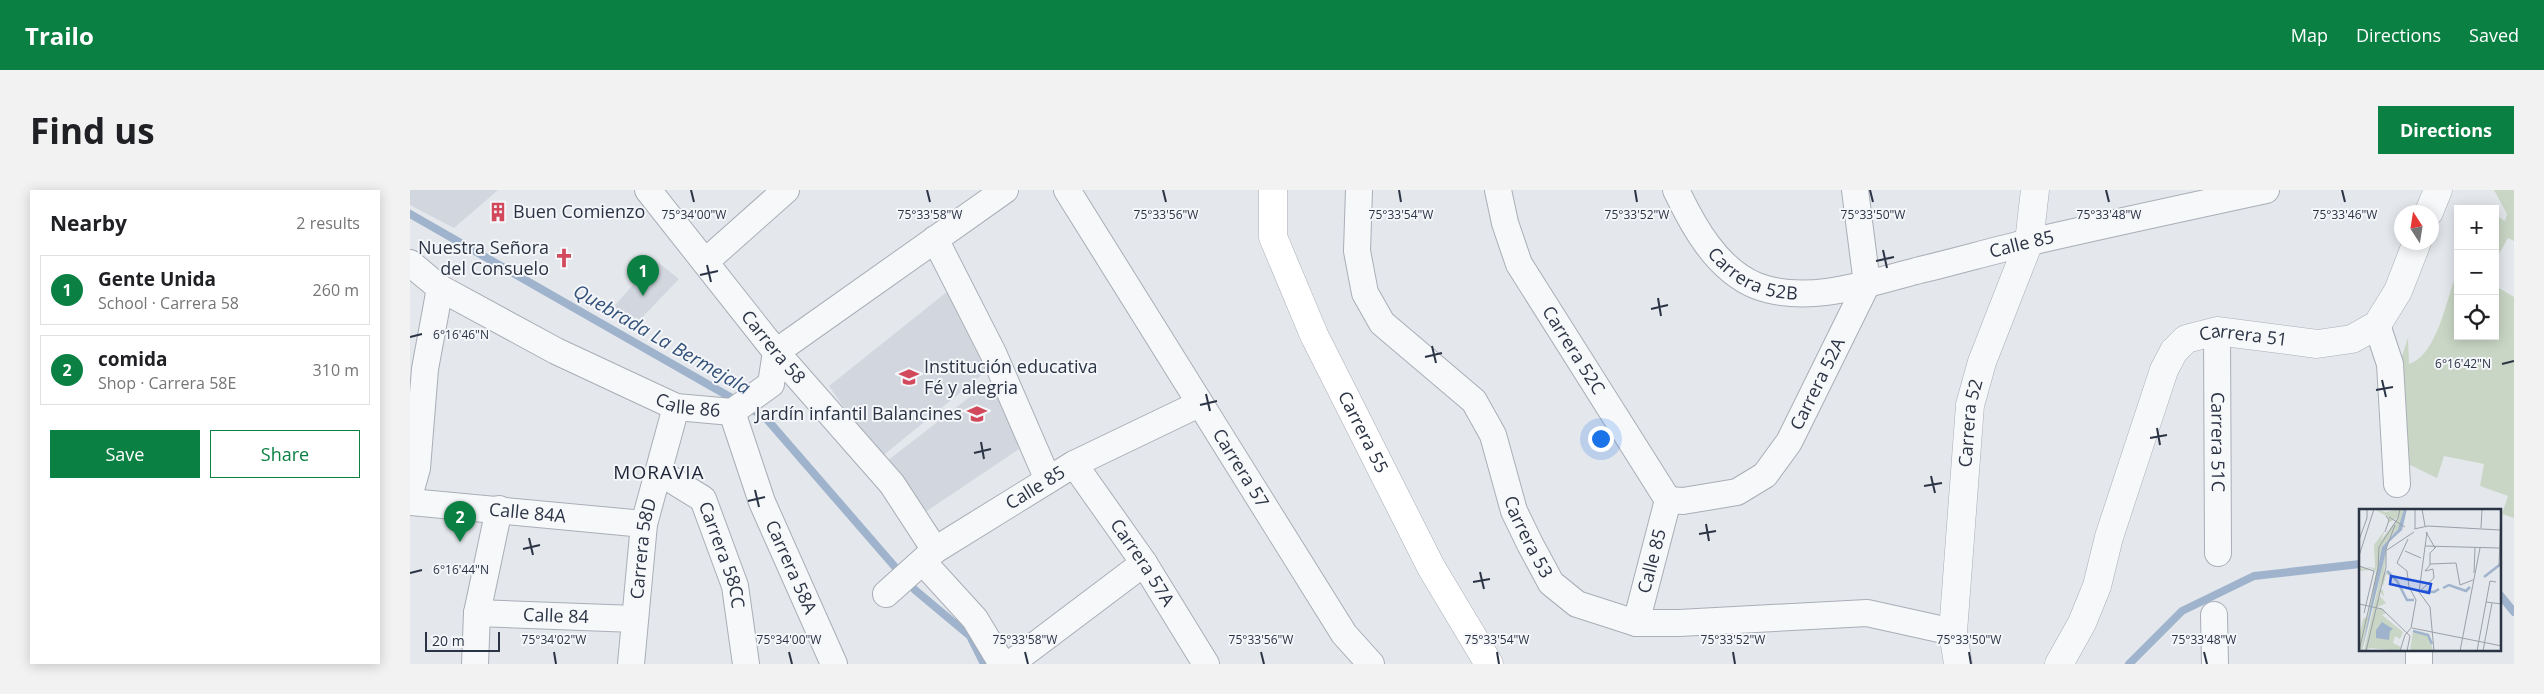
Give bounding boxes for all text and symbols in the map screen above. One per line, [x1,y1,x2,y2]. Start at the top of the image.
text: Trailo [25,19,94,52]
text: Map [2291,23,2328,47]
text: Directions [2356,23,2441,47]
text: Saved [2469,23,2519,47]
button: Directions [2378,106,2514,154]
text: Find us [30,107,155,154]
place label: Buen Comienzo [513,199,645,223]
building icon: Buen Comienzo [487,201,509,223]
north arrow [2394,205,2439,250]
map controls [2454,205,2499,340]
button: + [2454,205,2499,250]
text: 75°34'00"W [662,206,726,223]
text: 75°33'58"W [898,206,962,223]
text: 75°33'56"W [1134,206,1198,223]
text: 75°33'54"W [1369,206,1433,223]
text: 75°33'52"W [1605,206,1669,223]
text: 75°33'50"W [1841,206,1905,223]
text: 75°33'48"W [2077,206,2141,223]
text: 75°33'46"W [2313,206,2377,223]
text: Nearby [50,209,127,237]
text: 2 results [296,212,360,234]
street label: Calle 85 [1987,224,2056,263]
place label: Nuestra Señora del Consuelo [418,235,549,280]
street label: Carrera 52B [1703,242,1799,305]
church icon: Nuestra Señora del Consuelo [553,247,575,269]
button: − [2454,250,2499,295]
pin: 1 [627,255,659,296]
text: Gente Unida [98,266,216,292]
water label: Quebrada La Bermejala [569,278,755,400]
text: 1 [62,279,72,301]
text: 260 m [313,279,359,301]
text: School · Carrera 58 [98,292,239,314]
button: locate [2454,295,2499,340]
street label: Carrera 52C [1537,301,1611,398]
street label: Carrera 58 [736,305,811,389]
street label: Carrera 51 [2196,318,2289,351]
text: 6°16'46"N [433,326,489,343]
street label: Carrera 52A [1784,333,1850,434]
text: comida [98,346,168,372]
place label: Institución educativa Fé y alegria [924,354,1098,399]
text: 6°16'42"N [2435,355,2491,372]
text: 2 [62,359,72,381]
text: 310 m [313,359,359,381]
school or university icon: Institución educativa Fé y alegria [898,366,920,388]
text: Shop · Carrera 58E [98,372,236,394]
street label: Carrera 52 [1952,376,1988,468]
street label: Calle 86 [652,386,721,422]
street label: Carrera 55 [1333,387,1395,477]
street label: Carrera 51C [2206,392,2231,492]
place label: Jardín infantil Balancines [754,401,962,425]
school or university icon: Jardín infantil Balancines [966,403,988,425]
street label: Carrera 57 [1208,424,1275,512]
your location [1588,426,1614,452]
button: Save [50,430,200,478]
button: Share [210,430,360,478]
district label: MORAVIA [613,459,705,485]
street label: Calle 85 [1001,459,1069,515]
street label: Carrera 53 [1499,493,1559,582]
street label: Carrera 58D [624,495,662,600]
street label: Calle 84A [488,496,568,528]
street label: Carrera 58CC [694,498,751,610]
pin: 2 [444,501,476,542]
inset map [2359,509,2502,652]
street label: Carrera 57A [1105,514,1181,611]
street label: Carrera 58A [760,516,823,618]
street label: Calle 85 [1631,526,1671,596]
text: 6°16'44"N [433,561,489,578]
street label: Calle 84 [523,602,589,628]
scale bar [425,629,500,652]
text: 20 m [432,631,465,650]
text: 75°34'02"W [522,631,586,648]
text: 75°34'00"W [757,631,821,648]
text: 75°33'58"W [993,631,1057,648]
text: 75°33'56"W [1229,631,1293,648]
text: 75°33'54"W [1465,631,1529,648]
text: 75°33'52"W [1701,631,1765,648]
text: 75°33'50"W [1937,631,2001,648]
text: 75°33'48"W [2172,631,2236,648]

